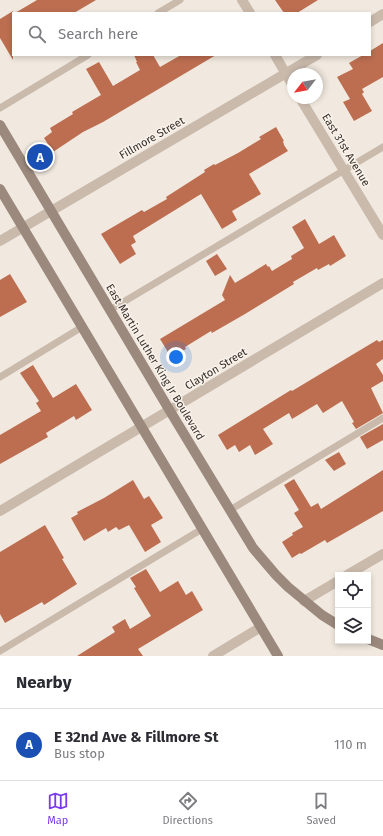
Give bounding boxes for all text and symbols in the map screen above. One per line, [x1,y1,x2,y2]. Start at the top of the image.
search box [12,12,371,56]
icon: search [26,23,48,45]
text: Search here [58,25,138,43]
north arrow [287,68,323,104]
street label: East 31st Avenue [319,111,373,189]
street label: Fillmore Street [117,114,187,162]
pin: A [27,142,53,172]
street label: East Martin Luther King Jr Boulevard [103,282,207,442]
street label: Clayton Street [183,345,249,393]
your location [166,347,186,367]
map controls [335,572,371,644]
button: locate [335,572,371,608]
button: layers [335,608,371,644]
text: Nearby [16,672,71,693]
text: E 32nd Ave & Fillmore St [54,728,219,746]
text: A [25,737,33,752]
text: 110 m [334,737,367,752]
text: Bus stop [54,746,105,761]
tab: Map [47,790,69,827]
tab: Directions [162,790,213,827]
tab: Saved [306,790,336,827]

